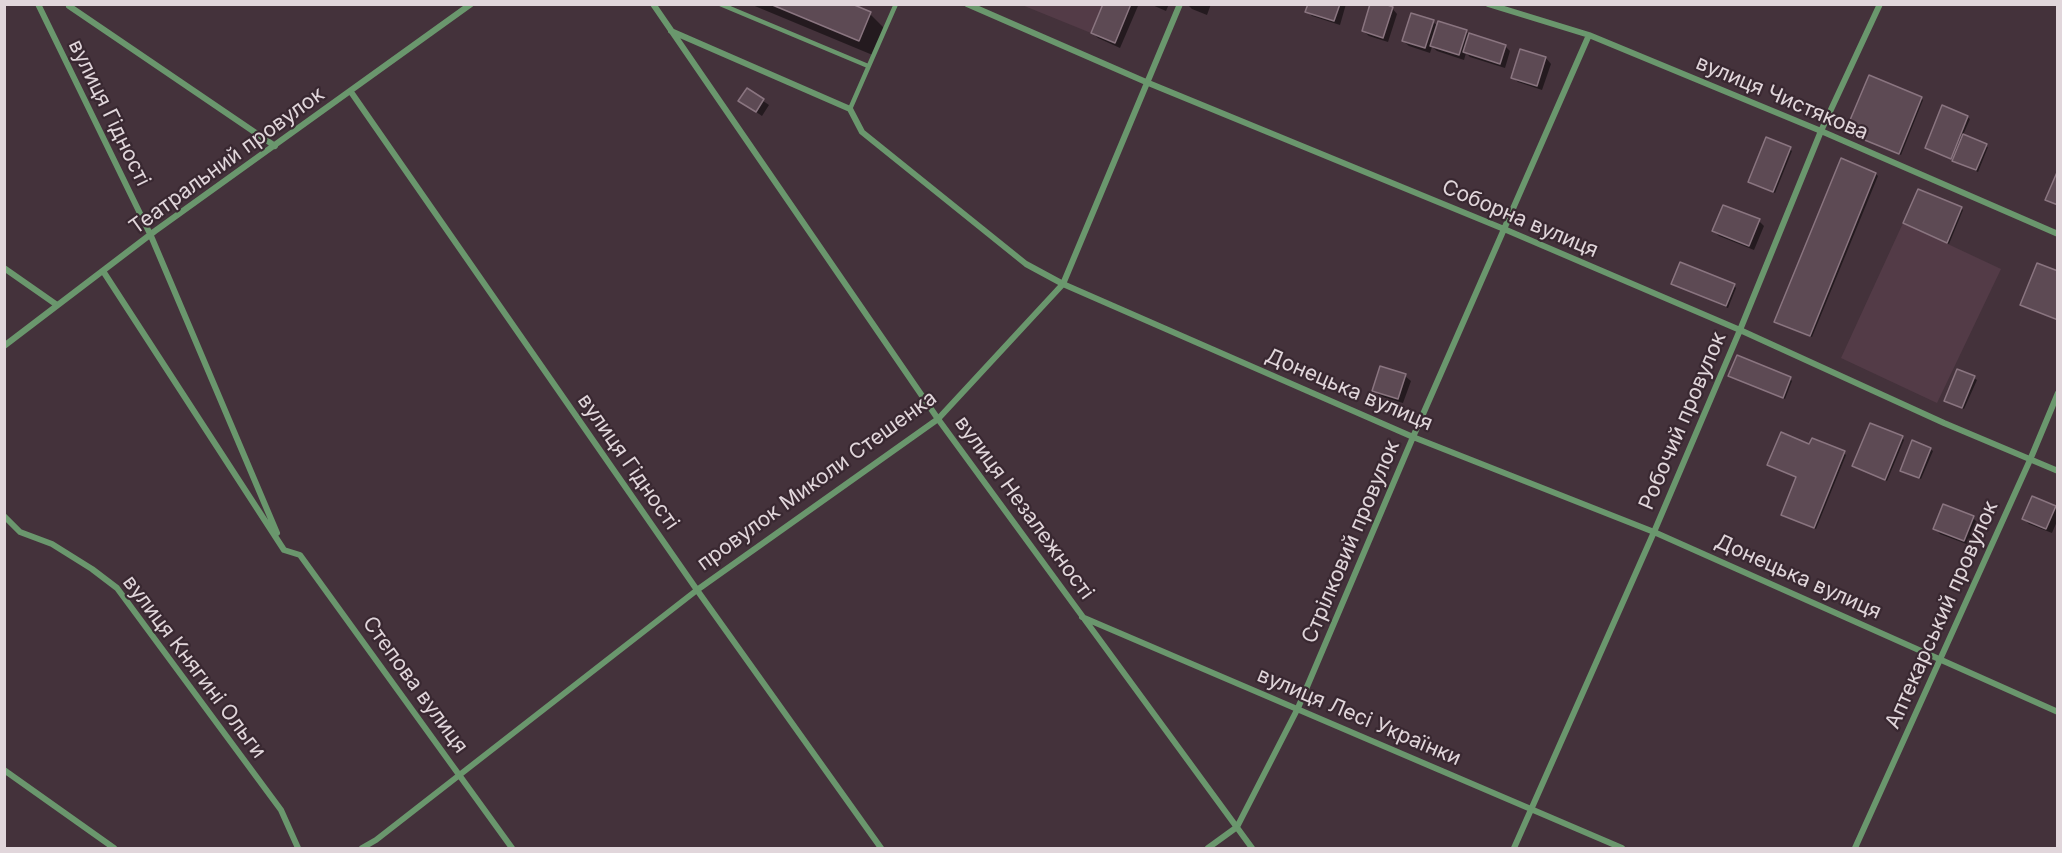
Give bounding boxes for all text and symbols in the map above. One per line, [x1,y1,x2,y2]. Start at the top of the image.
street label: вулиця Гідності [63,36,155,190]
street label: вулиця Чистякова [1692,50,1872,146]
street label: Театральний провулок [125,82,329,240]
street label: Соборна вулиця [1438,175,1602,263]
street label: Робочий провулок [1634,328,1732,514]
street label: Донецька вулиця [1262,343,1436,437]
street label: провулок Миколи Стешенка [692,386,942,576]
street label: вулиця Гідності [572,389,684,535]
street label: вулиця Незалежності [949,411,1099,605]
street label: Стрілковий провулок [1297,437,1405,647]
street label: Аптекарський провулок [1880,497,2004,733]
street label: Донецька вулиця [1711,529,1885,625]
street label: вулиця Княгині Ольги [117,571,271,763]
street label: Степова вулиця [357,612,473,758]
street label: вулиця Лесі Українки [1253,663,1465,771]

